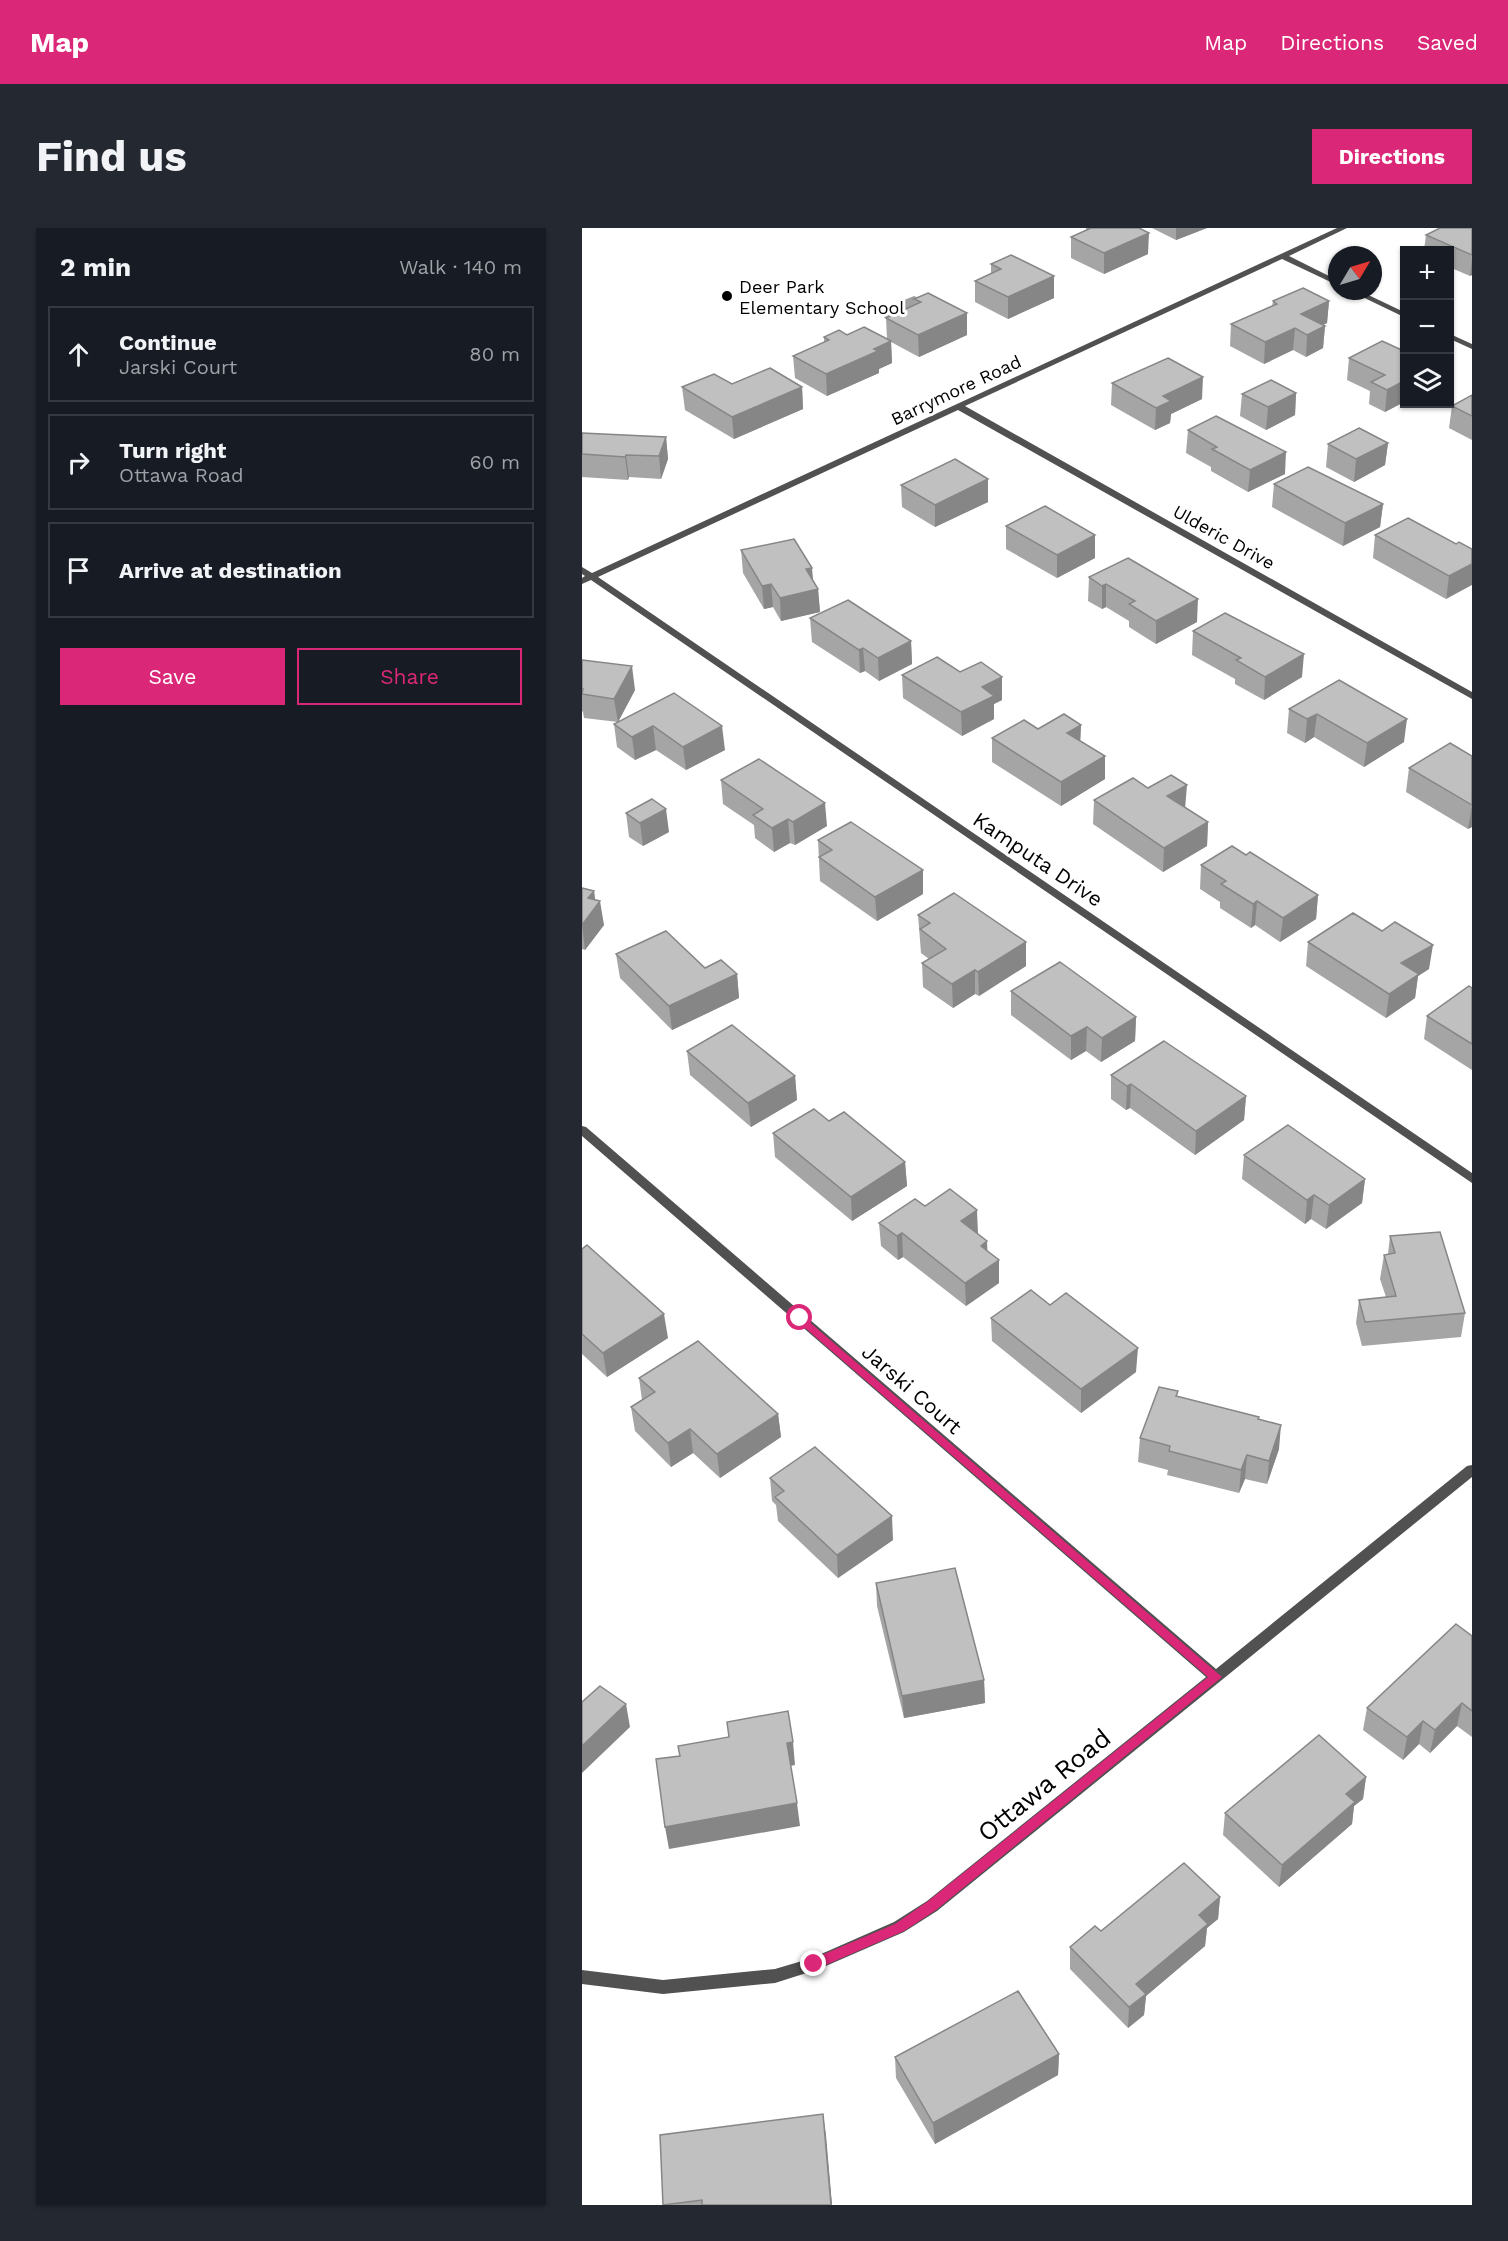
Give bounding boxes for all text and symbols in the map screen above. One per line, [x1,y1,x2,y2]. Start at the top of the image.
text: Map [30,26,89,59]
text: Map [1204,30,1247,55]
text: Directions [1280,30,1384,55]
text: Saved [1417,30,1478,55]
button: Directions [1312,129,1472,184]
text: Find us [36,132,187,181]
north arrow [1328,246,1382,300]
map controls [1400,246,1454,408]
button: + [1400,246,1454,300]
text: 2 min [60,252,131,282]
text: Walk · 140 m [399,255,522,279]
place label: Deer Park Elementary School [739,276,905,318]
marker: Deer Park Elementary School [720,289,734,303]
button: − [1400,300,1454,354]
text: Continue [119,330,217,355]
icon: ahead [62,338,95,371]
text: 80 m [469,342,520,366]
street label: Barrymore Road [887,351,1025,429]
button: layers [1400,354,1454,408]
text: Jarski Court [119,355,237,379]
text: Turn right [119,438,226,463]
icon: right [62,446,95,479]
text: 60 m [470,450,520,474]
text: Ottawa Road [119,463,244,487]
street label: Ulderic Drive [1170,500,1278,574]
icon: arrive [62,554,95,587]
text: Arrive at destination [119,558,342,583]
button: Save [60,648,285,705]
button: Share [297,648,522,705]
street label: Kamputa Drive [968,806,1108,912]
route start [786,1304,812,1330]
street label: Jarski Court [857,1339,967,1439]
street label: Ottawa Road [972,1722,1116,1848]
route end [800,1950,826,1976]

